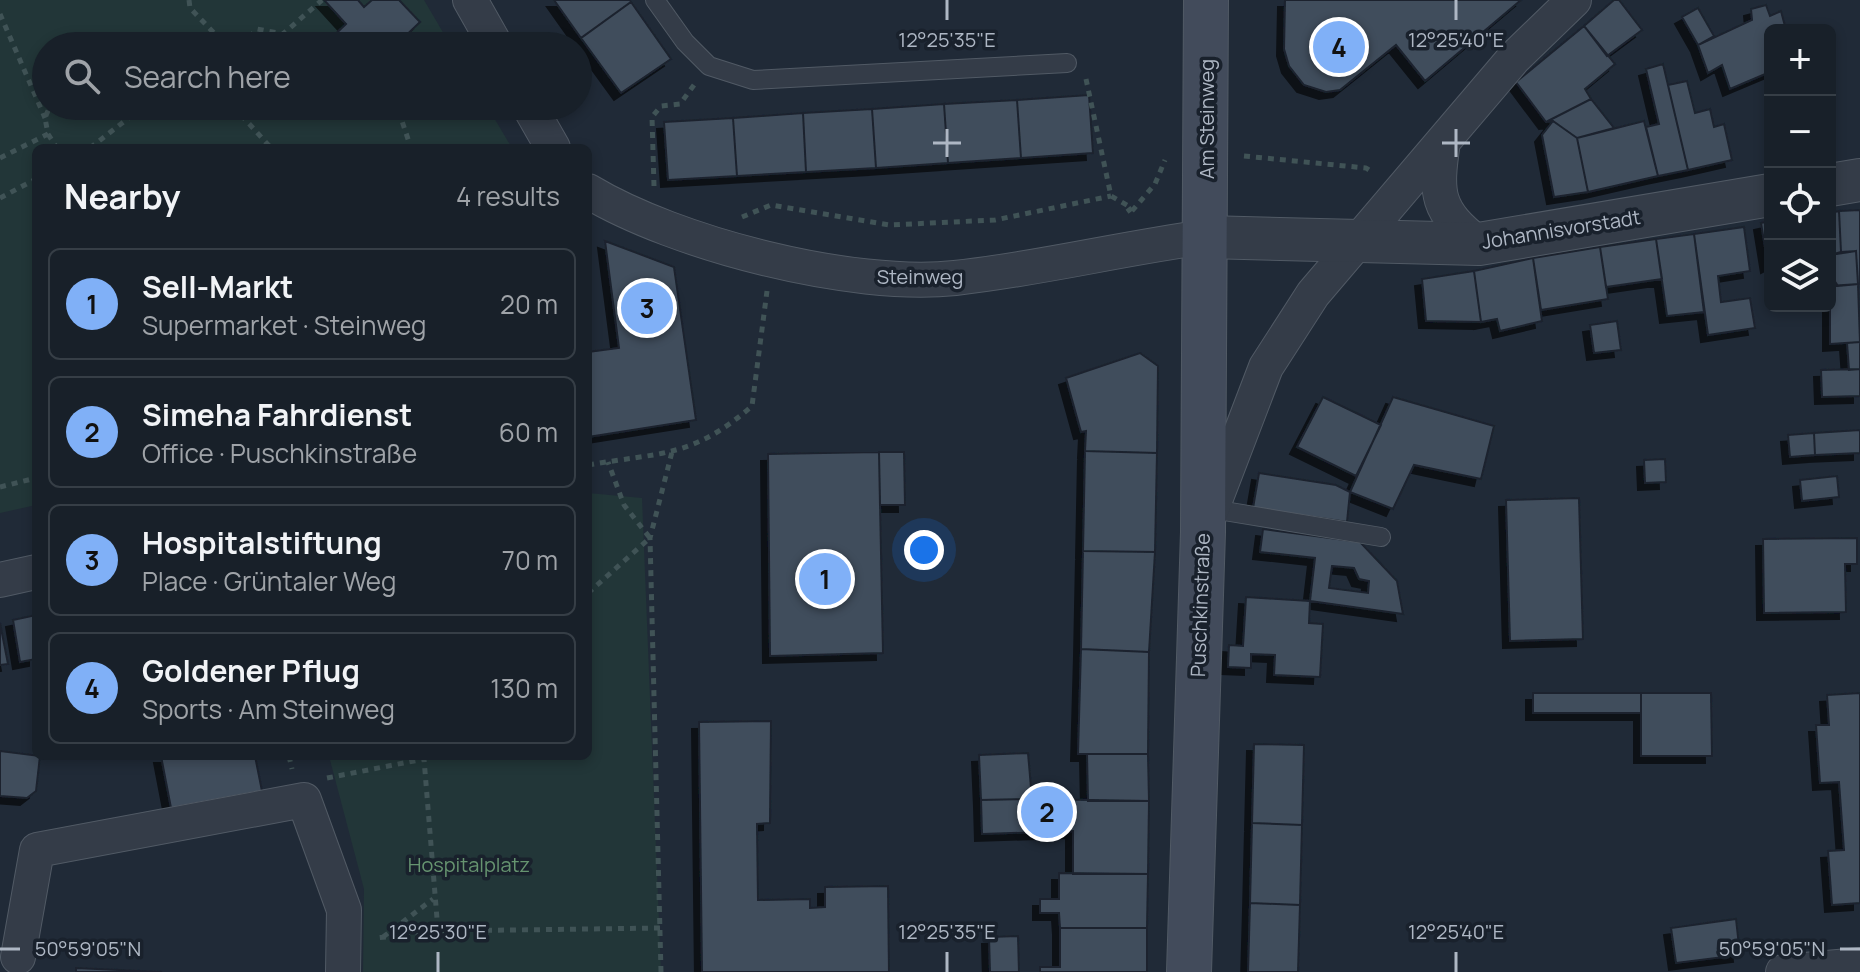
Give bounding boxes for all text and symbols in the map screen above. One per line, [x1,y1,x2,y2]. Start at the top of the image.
pin: 4 [1313,17,1365,77]
map controls [1764,24,1836,312]
button: + [1764,24,1836,96]
text: 12°25'35"E [898,26,996,53]
text: 12°25'40"E [1408,26,1504,53]
search box [32,32,592,120]
icon: search [60,54,104,98]
text: Search here [124,56,291,97]
street label: Am Steinweg [1193,59,1220,179]
button: − [1764,96,1836,168]
button: locate [1764,168,1836,240]
text: Nearby [64,173,180,219]
text: 4 results [456,178,560,214]
street label: Johannisvorstadt [1480,203,1642,255]
button: layers [1764,240,1836,312]
street label: Steinweg [877,263,963,290]
text: Sell-Markt [142,266,293,307]
pin: 3 [621,278,673,338]
text: 1 [86,286,98,322]
text: 20 m [500,286,558,322]
text: Supermarket · Steinweg [142,307,427,343]
text: Simeha Fahrdienst [142,394,412,435]
text: 2 [84,414,100,450]
text: 60 m [499,414,558,450]
text: Office · Puschkinstraße [142,435,417,471]
text: Hospitalstiftung [142,522,382,563]
your location [904,530,944,570]
street label: Puschkinstraße [1184,533,1216,677]
text: 3 [84,542,100,578]
text: 70 m [502,542,558,578]
pin: 1 [799,549,851,609]
text: Place · Grüntaler Weg [142,563,396,599]
text: Goldener Pflug [142,650,360,691]
text: 4 [84,670,100,706]
text: 130 m [490,670,558,706]
text: Sports · Am Steinweg [142,691,395,727]
pin: 2 [1021,782,1073,842]
park label: Hospitalplatz [408,851,530,878]
text: 12°25'30"E [389,918,487,945]
text: 12°25'35"E [898,918,996,945]
text: 12°25'40"E [1408,918,1504,945]
text: 50°59'05"N [35,935,141,962]
text: 50°59'05"N [1719,935,1825,962]

